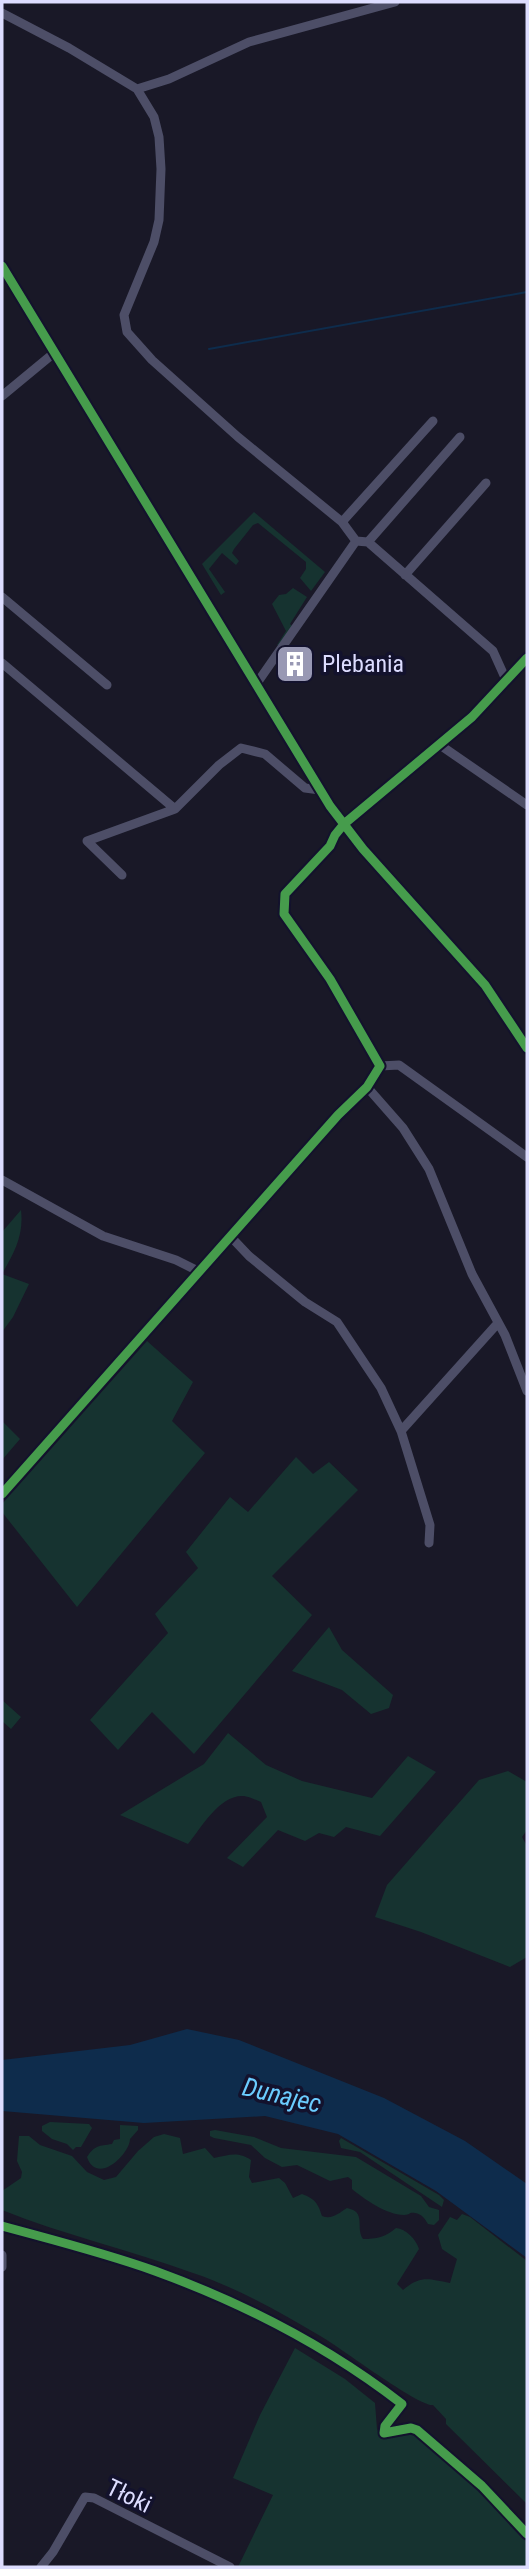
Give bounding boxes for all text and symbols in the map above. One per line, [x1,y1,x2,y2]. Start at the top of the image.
building icon: Plebania [274,643,316,685]
place label: Plebania [322,650,404,678]
water label: Dunajec [240,2071,325,2119]
street label: Tłoki [102,2473,156,2519]

